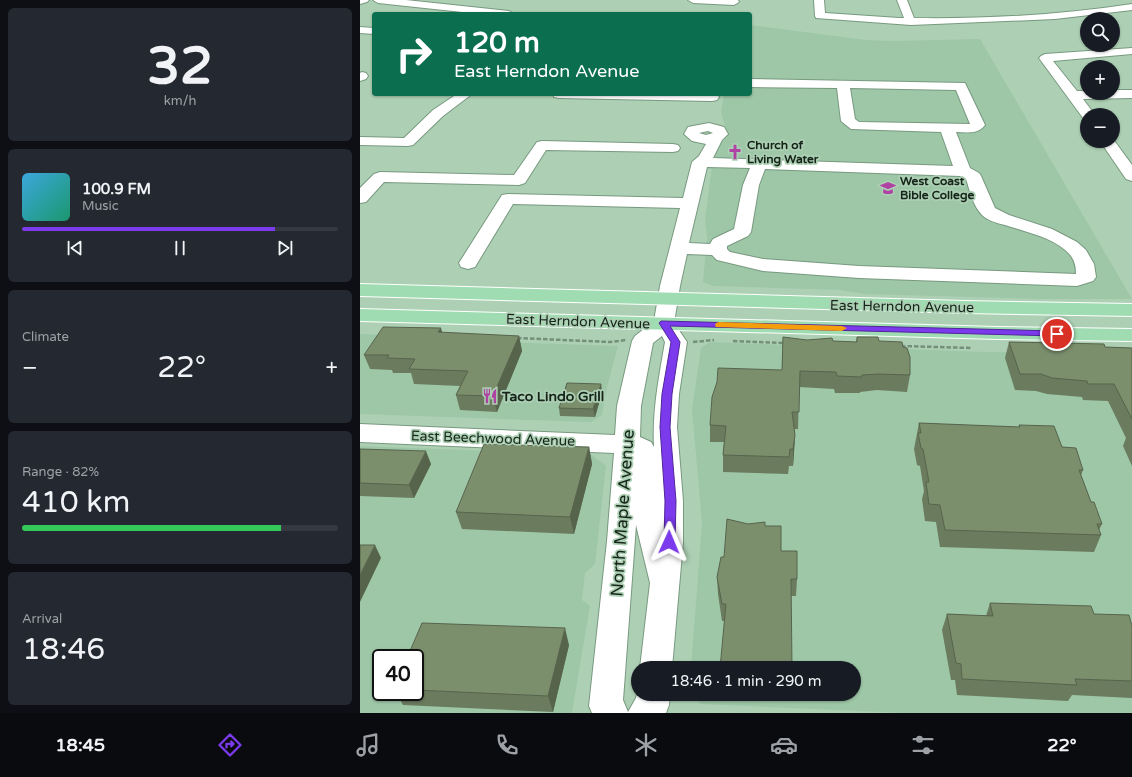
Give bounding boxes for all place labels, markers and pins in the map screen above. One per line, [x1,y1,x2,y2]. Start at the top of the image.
place label: Church of Living Water [747,138,819,167]
church icon: Church of Living Water [726,143,744,161]
place label: West Coast Bible College [900,174,974,203]
school or university icon: West Coast Bible College [879,179,897,197]
pin [1040,317,1074,351]
restaurant icon: Taco Lindo Grill [481,387,499,405]
place label: Taco Lindo Grill [501,388,604,405]

